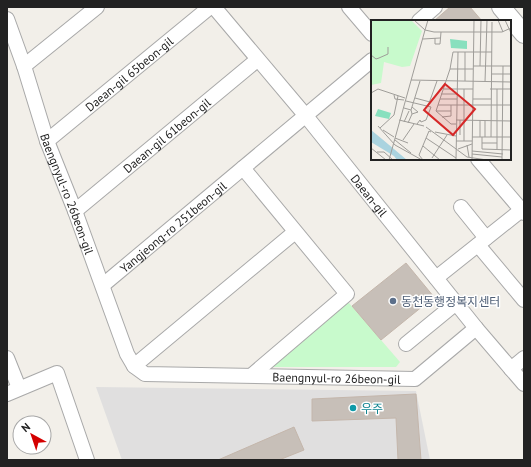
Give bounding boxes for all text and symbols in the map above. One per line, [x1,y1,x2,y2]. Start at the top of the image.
inset map [371,20,511,160]
street label: Daean-gil 65beon-gil [82,33,176,114]
street label: Daean-gil 61beon-gil [120,94,214,176]
street label: Baengnyul-ro 26beon-gil [38,131,98,257]
street label: Daean-gil [348,171,391,220]
street label: Yangjeong-ro 251beon-gil [117,178,229,275]
place label: 동천동행정복지센터 [401,294,500,309]
marker: 동천동행정복지센터 [388,296,398,306]
street label: Baengnyul-ro 26beon-gil [272,369,401,386]
place label: 우주 [361,401,383,416]
marker: 우주 [348,403,358,413]
north arrow [12,415,52,455]
text: N [18,420,33,435]

